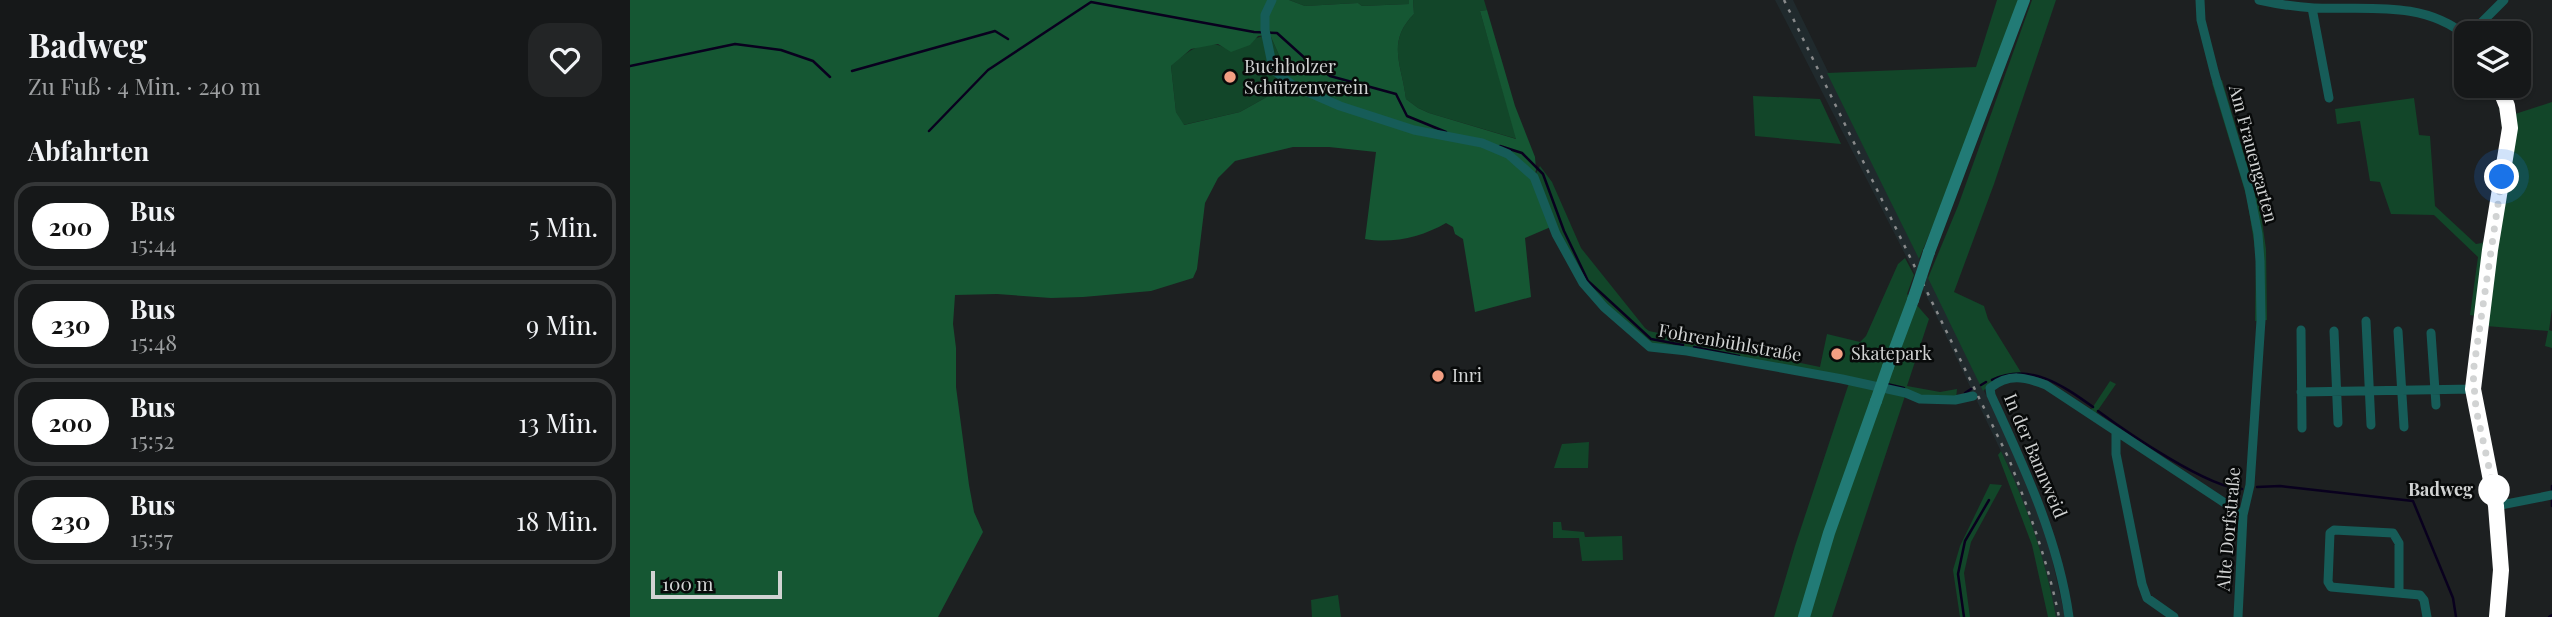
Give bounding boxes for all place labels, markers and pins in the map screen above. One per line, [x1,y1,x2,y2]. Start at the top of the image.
place label: Buchholzer Schützenverein [1244,54,1369,99]
marker: Buchholzer Schützenverein [1222,69,1238,85]
place label: Skatepark [1851,341,1932,365]
marker: Skatepark [1829,346,1845,362]
place label: Inri [1452,363,1482,387]
marker: Inri [1430,368,1446,384]
marker: Badweg [2479,475,2509,505]
place label: Badweg [2408,477,2473,501]

